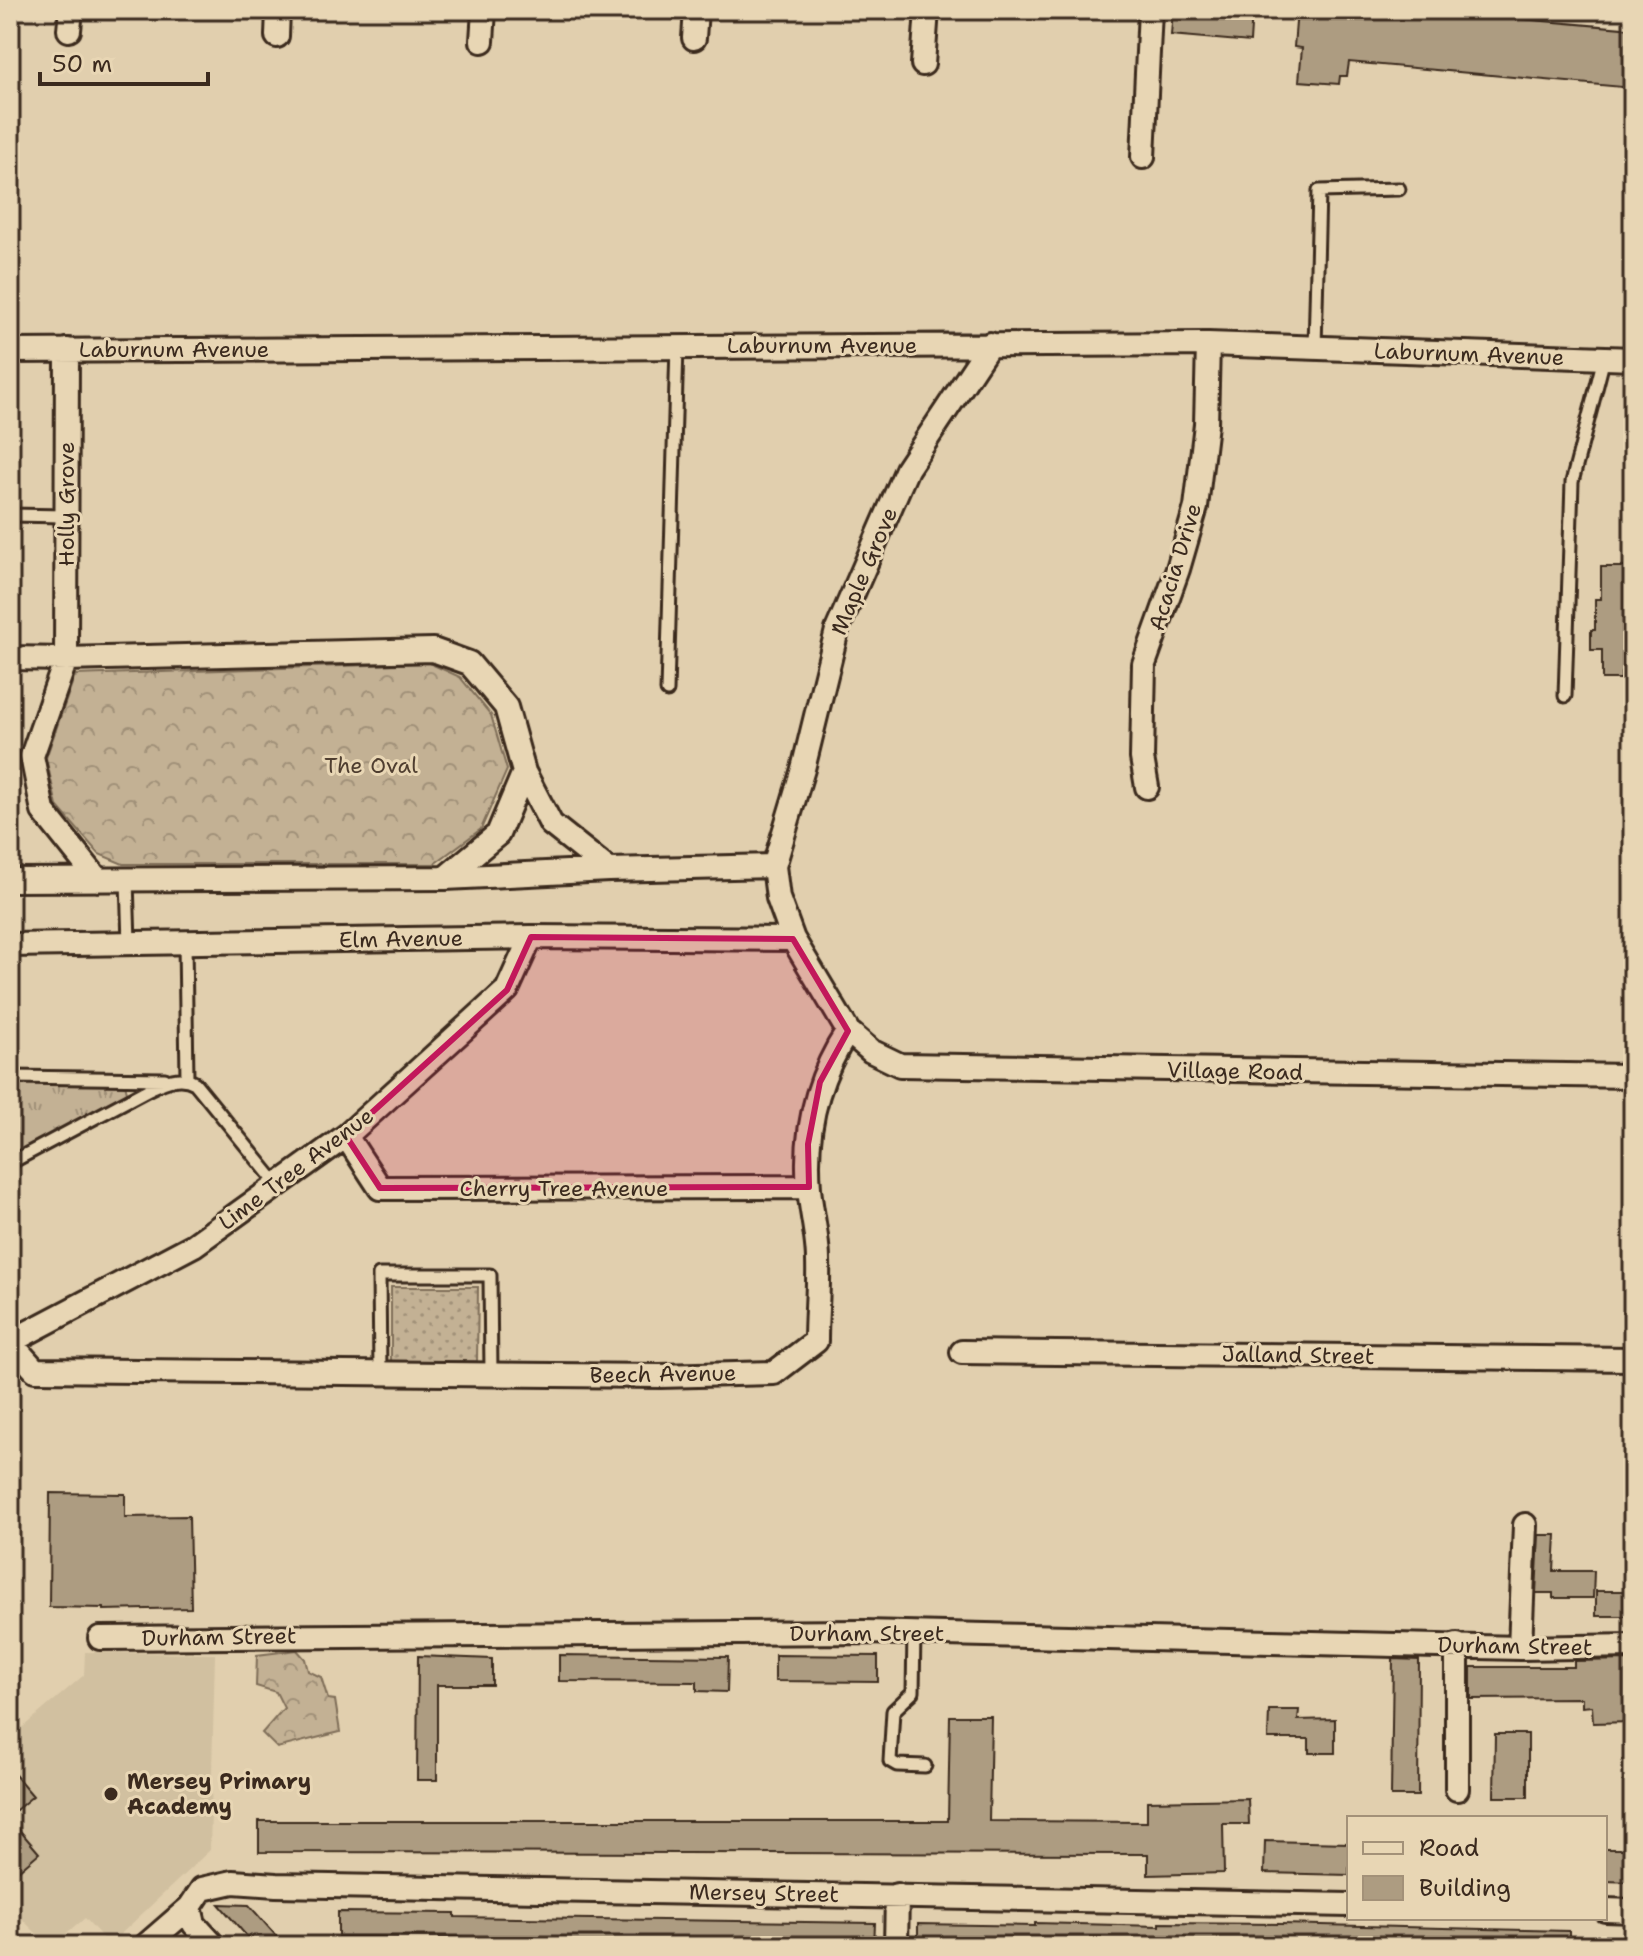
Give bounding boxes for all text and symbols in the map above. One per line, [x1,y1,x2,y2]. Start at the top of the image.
scale bar [40,36,208,86]
text: 50 m [52,48,112,80]
street label: Laburnum Avenue [727,331,917,360]
street label: Laburnum Avenue [79,335,269,364]
street label: Laburnum Avenue [1373,336,1565,372]
street label: Holly Grove [52,442,81,566]
street label: Acacia Drive [1142,500,1208,634]
street label: Maple Grove [824,503,904,639]
park label: The Oval [324,751,418,780]
street label: Elm Avenue [339,923,463,955]
street label: Village Road [1167,1055,1303,1087]
street label: Lime Tree Avenue [213,1101,379,1237]
street label: Cherry Tree Avenue [460,1174,668,1203]
street label: Jalland Street [1221,1339,1375,1371]
street label: Beech Avenue [589,1358,737,1390]
street label: Durham Street [790,1619,944,1648]
street label: Durham Street [141,1621,297,1653]
street label: Durham Street [1437,1630,1593,1662]
place label: Mersey Primary Academy [127,1767,311,1821]
marker: Mersey Primary Academy [102,1785,120,1803]
legend [1347,1816,1607,1920]
text: Road [1419,1832,1479,1864]
text: Building [1419,1872,1511,1904]
street label: Mersey Street [689,1877,839,1909]

